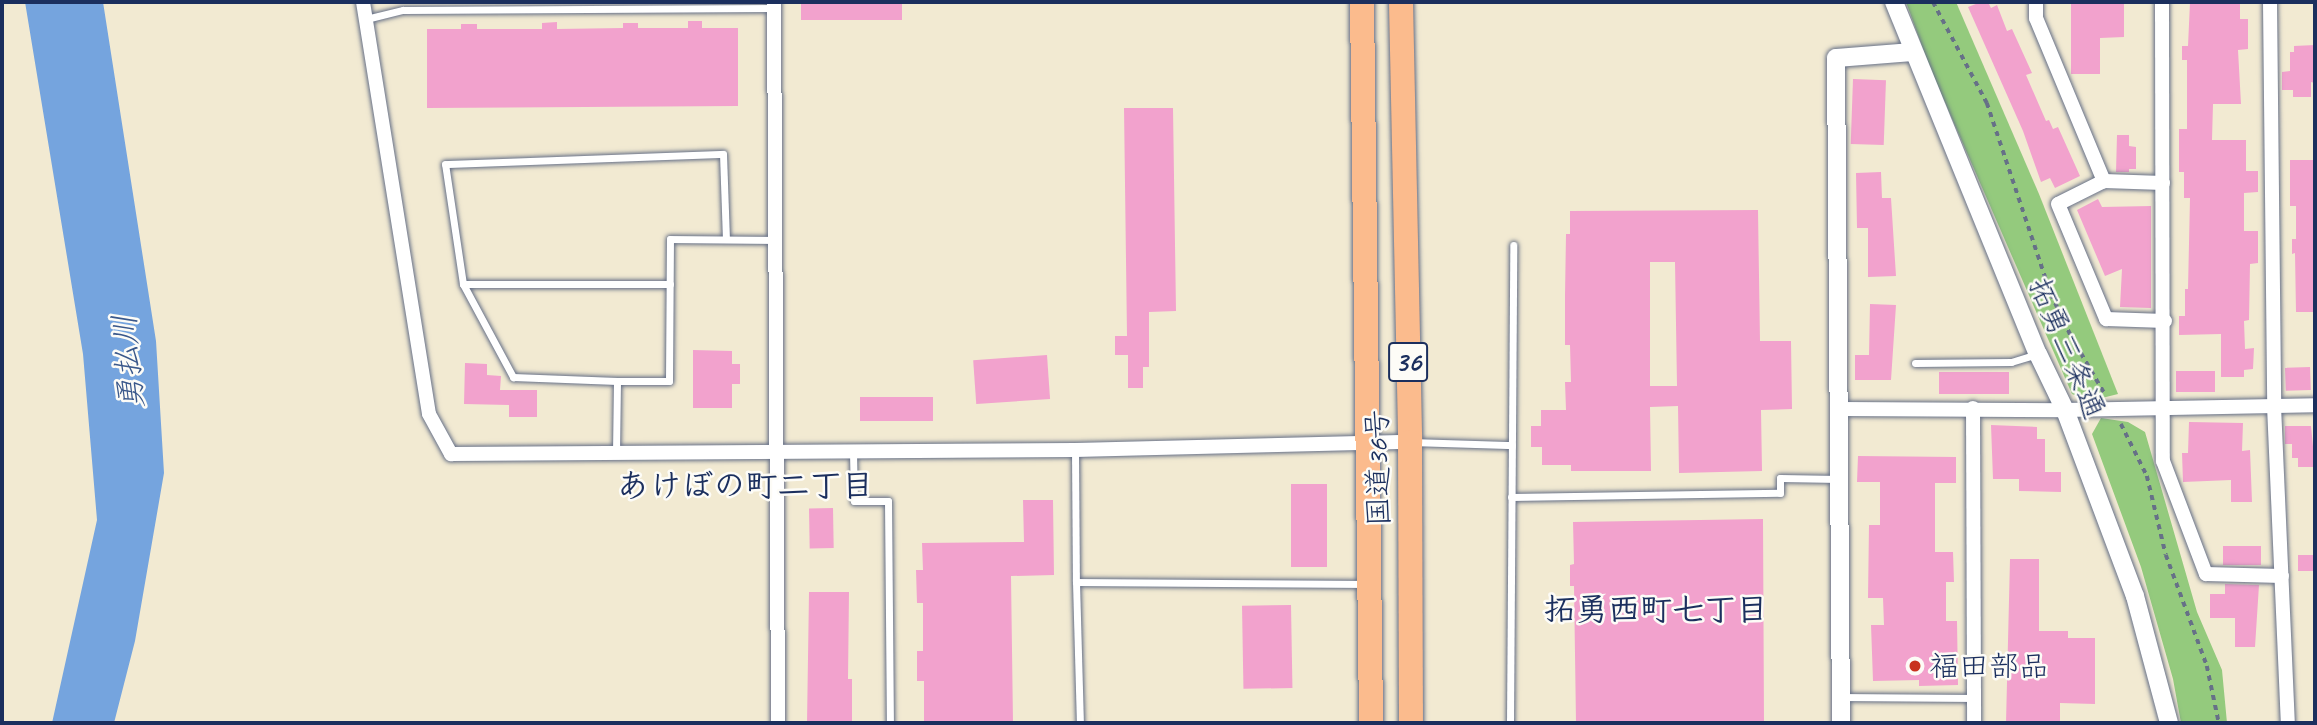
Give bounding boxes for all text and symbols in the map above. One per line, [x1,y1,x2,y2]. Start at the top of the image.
street label: 拓勇三条通 [2021,272,2113,424]
water label: 勇払川 [106,313,152,411]
road number: 36 [1387,338,1429,386]
street label: 国道36号 [1359,409,1397,527]
district label: あけぼの町二丁目 [617,467,873,505]
district label: 拓勇西町七丁目 [1544,591,1768,629]
place label: 福田部品 [1929,648,2049,684]
marker: 福田部品 [1907,658,1923,674]

